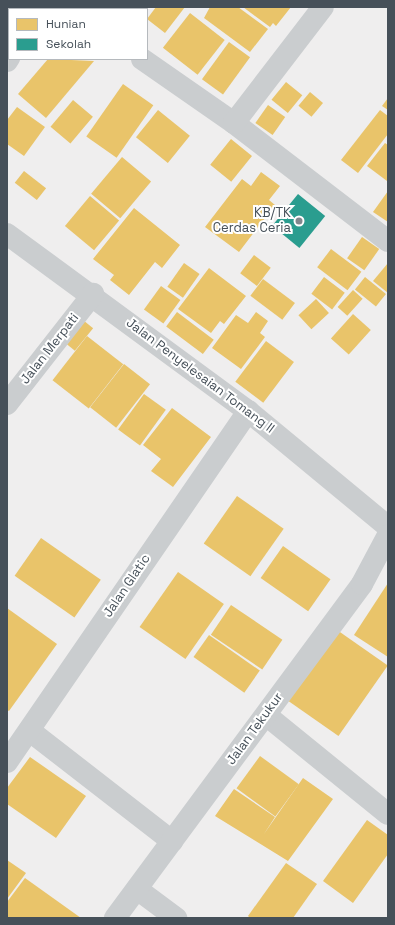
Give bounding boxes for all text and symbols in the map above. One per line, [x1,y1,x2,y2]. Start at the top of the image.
legend [8,8,148,60]
text: Hunian [46,16,86,32]
text: Sekolah [46,36,91,52]
place label: KB/TK Cerdas Ceria [213,206,291,237]
marker: KB/TK Cerdas Ceria [294,216,304,226]
street label: Jalan Merpati [18,311,82,387]
street label: Jalan Penyelesaian Tomang II [123,315,277,437]
street label: Jalan Glatic [100,552,154,620]
street label: Jalan Tekukur [224,690,286,768]

